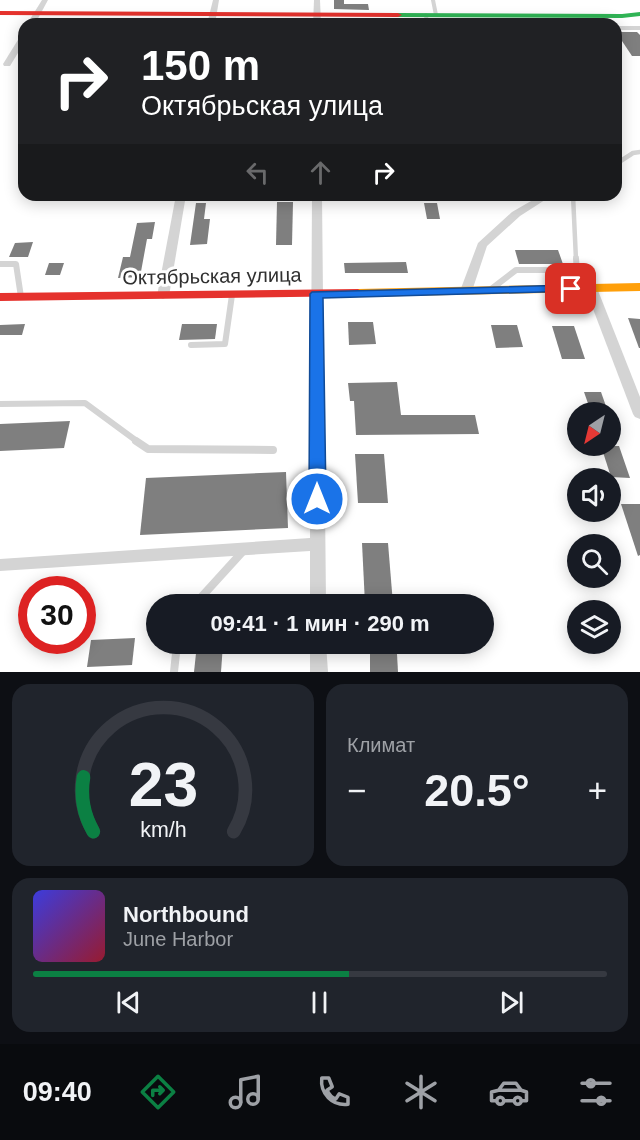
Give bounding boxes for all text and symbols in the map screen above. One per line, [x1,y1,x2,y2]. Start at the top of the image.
icon: right [42,42,120,120]
text: 150 m [141,42,260,89]
text: Октябрьская улица [141,91,383,121]
icon: left [241,156,274,189]
icon: ahead [304,156,337,189]
icon: right [367,156,400,189]
street label: Октябрьская улица [122,263,303,289]
pin [545,263,596,314]
icon: arrive [554,272,587,305]
north arrow [567,402,621,456]
map controls [567,402,621,654]
position arrow [285,467,349,531]
button: sound [567,468,621,522]
button: search [567,534,621,588]
speed limit sign: 30 [18,576,96,654]
button: layers [567,600,621,654]
text: 09:41 · 1 мин · 290 m [210,611,430,636]
text: Климат [347,734,415,756]
text: 23 [128,750,198,819]
text: 20.5° [424,765,530,816]
text: − [347,772,366,809]
text: + [588,772,607,809]
text: km/h [140,818,186,842]
text: Northbound [123,902,249,927]
text: June Harbor [123,928,233,950]
icon: previous [112,986,145,1019]
icon: pause [303,986,336,1019]
icon: next [495,986,528,1019]
icon: directions [137,1071,179,1113]
icon: music [225,1071,267,1113]
icon: phone [313,1071,355,1113]
icon: climate [400,1071,442,1113]
icon: car [488,1071,530,1113]
icon: filters [575,1071,617,1113]
text: 09:40 [23,1077,92,1107]

